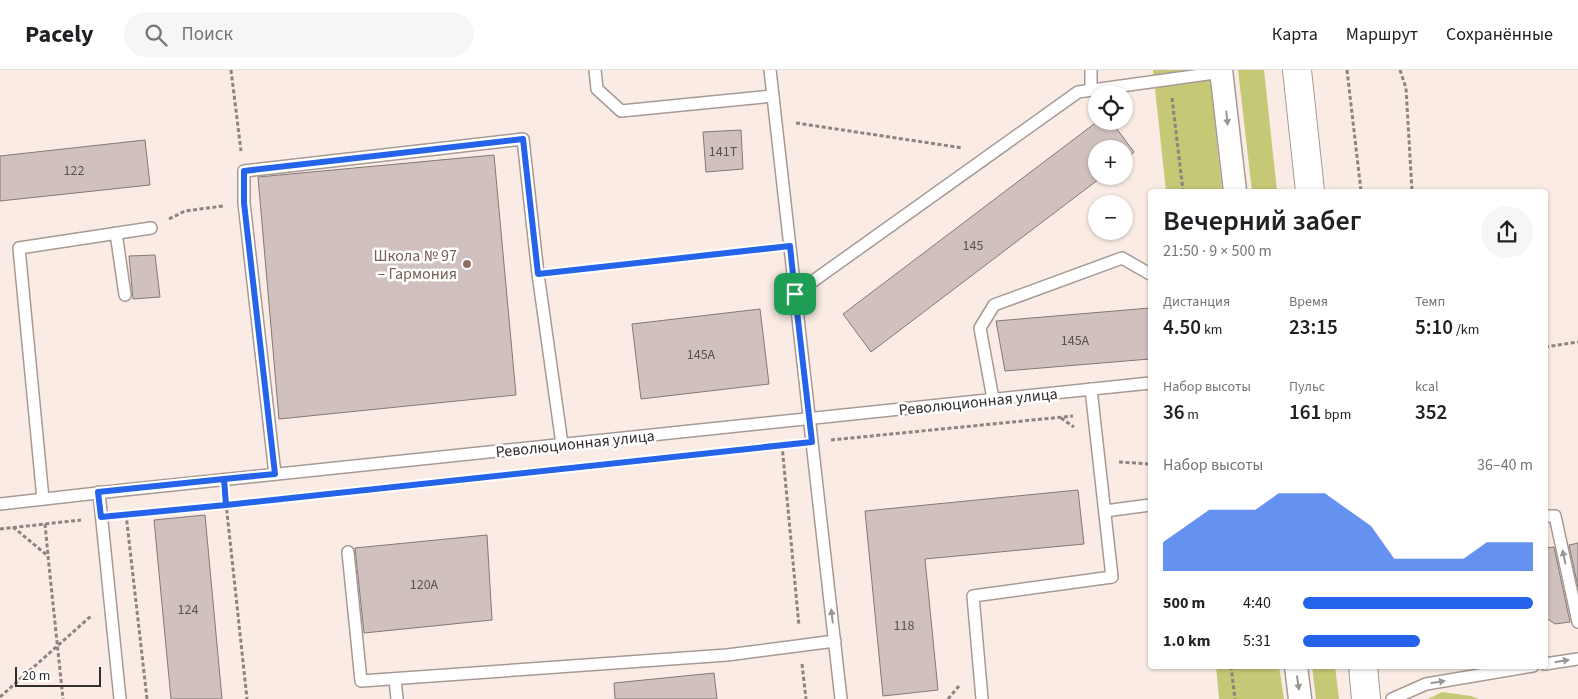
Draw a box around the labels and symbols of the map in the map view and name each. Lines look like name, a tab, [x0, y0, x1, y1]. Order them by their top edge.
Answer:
one-way arrow	[1223, 111, 1231, 127]
house number: 141Т	[709, 142, 738, 162]
house number: 122	[64, 161, 84, 181]
house number: 145	[963, 236, 983, 256]
place label: Школа № 97 – Гармония	[374, 245, 457, 285]
marker: Школа № 97 – Гармония	[461, 258, 473, 270]
pin	[774, 273, 816, 315]
house number: 145А	[1061, 331, 1090, 351]
house number: 145А	[687, 345, 716, 365]
street label: Революционная улица	[897, 383, 1059, 421]
street label: Революционная улица	[494, 425, 656, 463]
one-way arrow	[1560, 549, 1568, 564]
house number: 120А	[410, 575, 439, 595]
house number: 124	[178, 600, 198, 620]
one-way arrow	[828, 607, 836, 623]
house number: 118	[894, 616, 914, 636]
one-way arrow	[1554, 657, 1570, 665]
scale bar	[15, 664, 101, 687]
one-way arrow	[1294, 675, 1302, 691]
one-way arrow	[1430, 678, 1446, 686]

